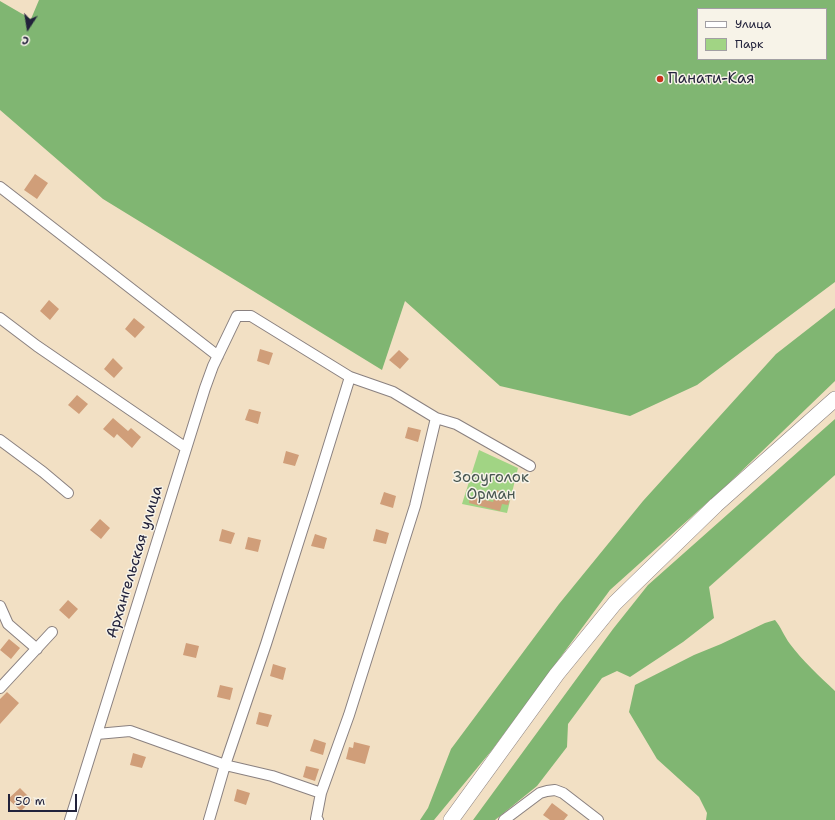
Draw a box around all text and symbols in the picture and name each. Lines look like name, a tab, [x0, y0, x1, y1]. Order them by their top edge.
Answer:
north arrow	[8, 8, 48, 48]
legend	[697, 8, 827, 60]
text: Улица	[735, 16, 771, 32]
text: С	[21, 32, 30, 48]
text: Парк	[735, 36, 763, 52]
place label: Панати-Кая	[668, 70, 754, 88]
marker: Панати-Кая	[655, 74, 665, 84]
park label: Зооуголок Орман	[453, 469, 529, 504]
street label: Архангельская улица	[103, 484, 167, 640]
scale bar	[10, 786, 79, 812]
text: 50 m	[15, 793, 45, 809]

